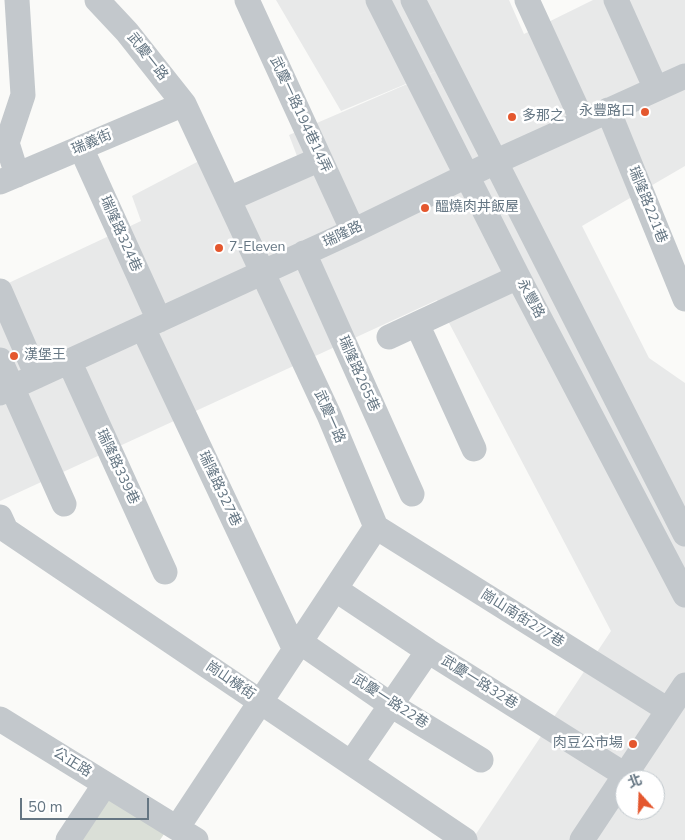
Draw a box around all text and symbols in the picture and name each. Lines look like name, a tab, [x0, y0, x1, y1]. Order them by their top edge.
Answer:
street label: 武慶一路	[123, 30, 171, 84]
street label: 武慶一路194巷14弄	[266, 54, 334, 176]
place label: 永豐路口	[579, 104, 635, 120]
marker: 永豐路口	[639, 106, 651, 118]
place label: 多那之	[522, 109, 564, 125]
marker: 多那之	[506, 111, 518, 123]
street label: 瑞義街	[69, 127, 115, 159]
street label: 瑞隆路221巷	[624, 164, 670, 246]
street label: 瑞隆路324巷	[96, 193, 144, 275]
place label: 醞燒肉丼飯屋	[435, 200, 519, 216]
marker: 醞燒肉丼飯屋	[419, 202, 431, 214]
street label: 瑞隆路	[320, 219, 366, 251]
place label: 7-Eleven	[229, 240, 285, 256]
marker: 7-Eleven	[213, 242, 225, 254]
street label: 永豐路	[513, 277, 547, 321]
street label: 瑞隆路265巷	[334, 333, 382, 415]
place label: 漢堡王	[24, 348, 66, 364]
marker: 漢堡王	[8, 350, 20, 362]
street label: 武慶一路	[310, 388, 348, 446]
street label: 瑞隆路339巷	[92, 427, 142, 507]
street label: 瑞隆路327巷	[194, 449, 244, 529]
street label: 崗山南街277巷	[477, 587, 567, 651]
street label: 武慶一路32巷	[438, 653, 520, 713]
street label: 崗山橫街	[202, 658, 258, 704]
street label: 武慶一路22巷	[349, 671, 431, 733]
place label: 肉豆公市場	[553, 736, 623, 752]
marker: 肉豆公市場	[627, 738, 639, 750]
street label: 公正路	[50, 745, 94, 781]
north arrow	[615, 770, 665, 820]
text: 北	[625, 770, 645, 793]
scale bar	[22, 788, 151, 820]
text: 50 m	[28, 797, 63, 817]

